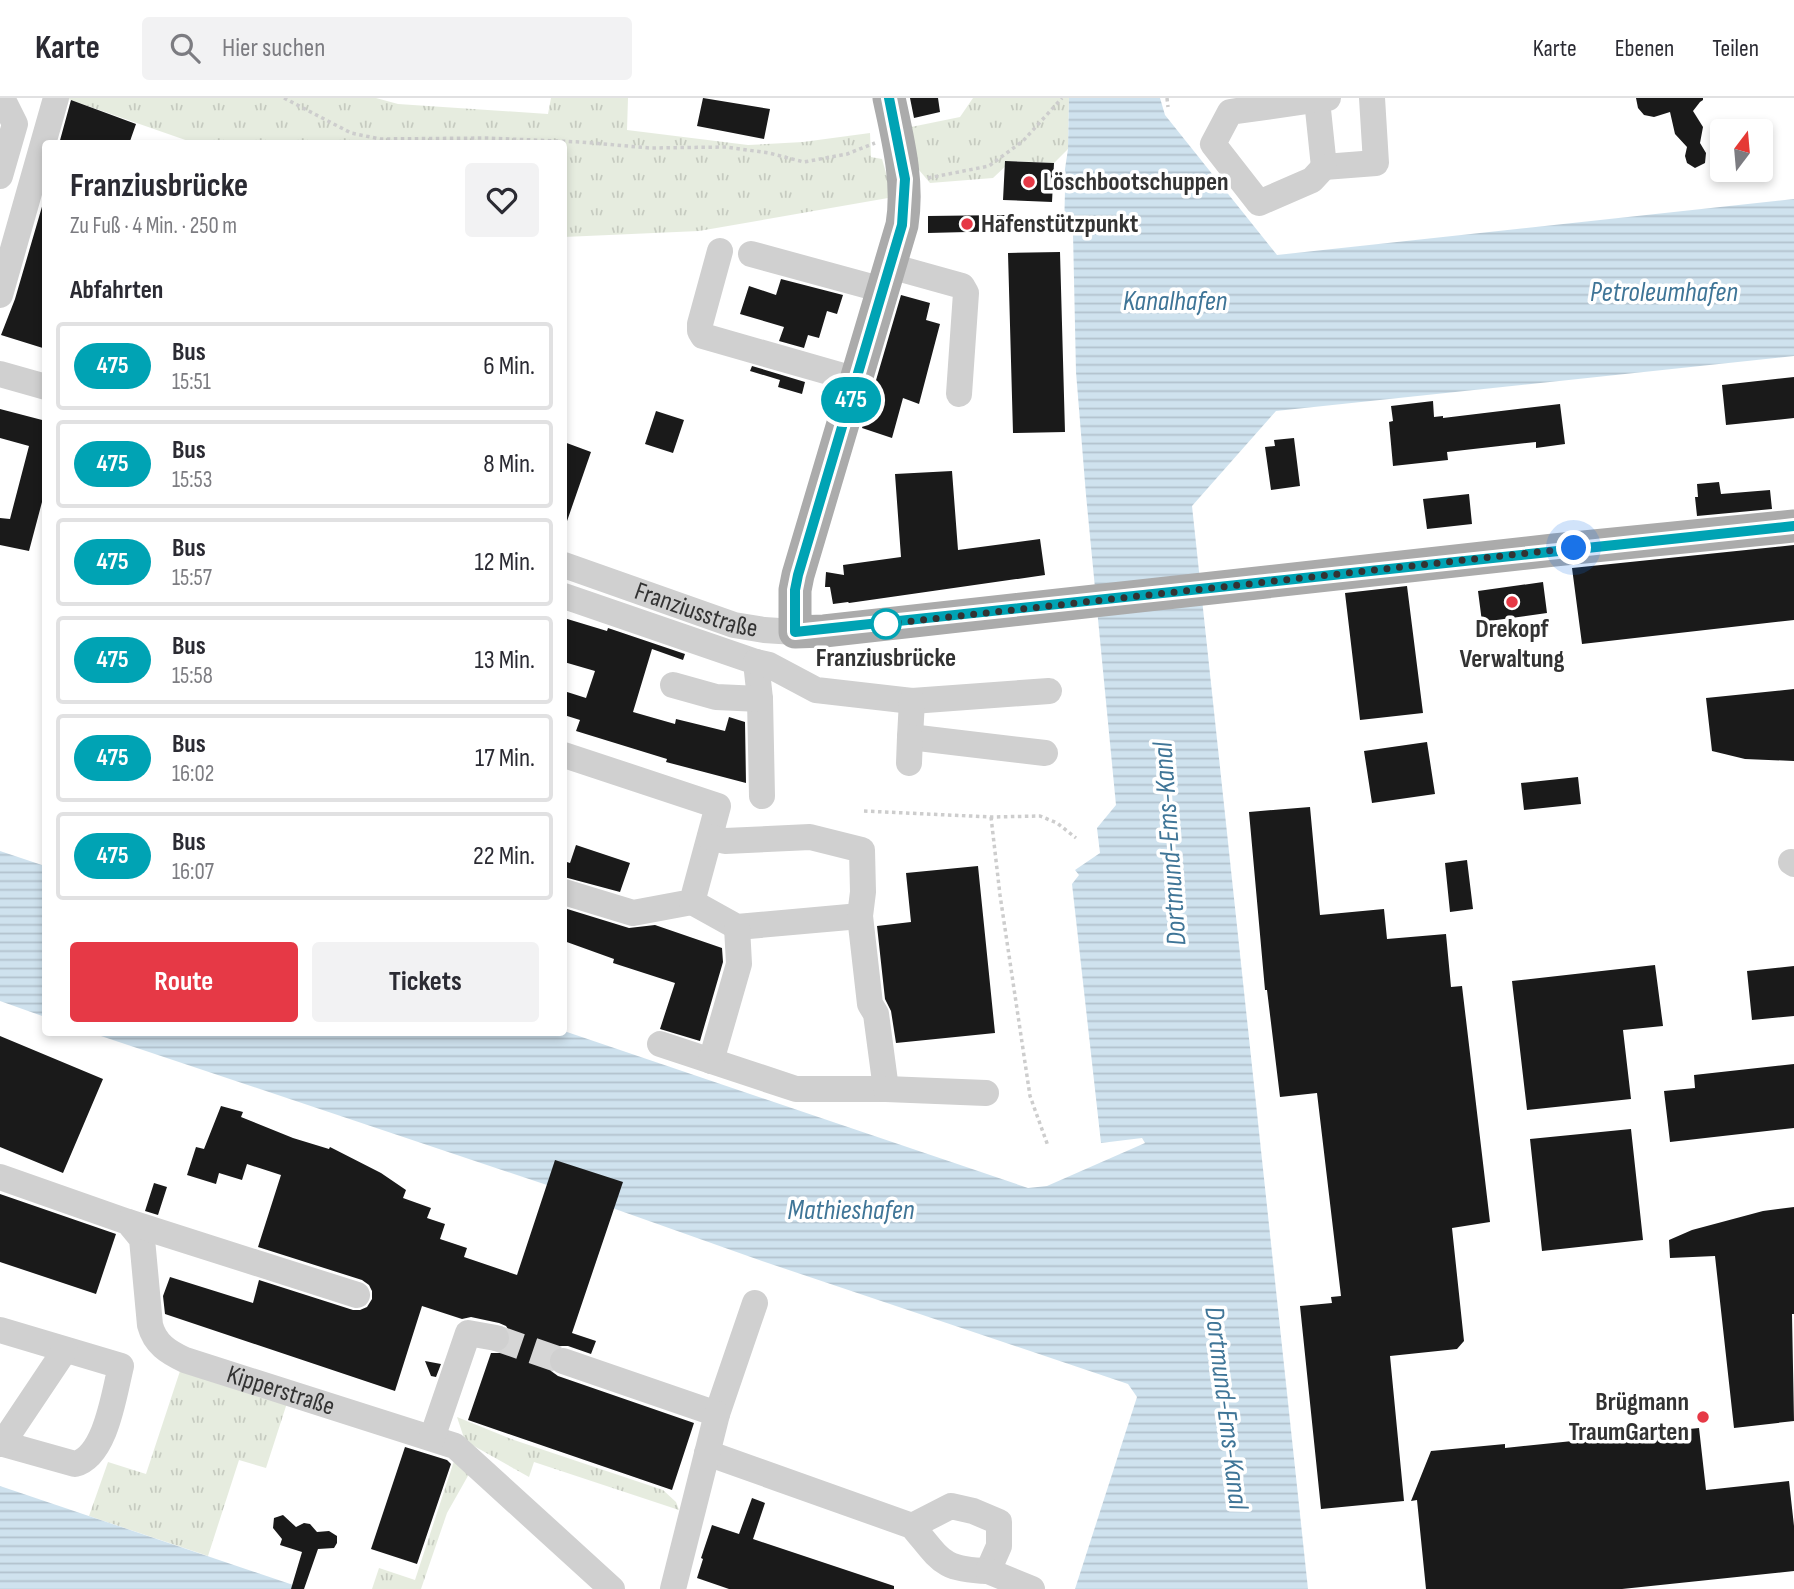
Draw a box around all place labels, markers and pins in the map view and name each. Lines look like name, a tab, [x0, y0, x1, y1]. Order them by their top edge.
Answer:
place label: Löschbootschuppen	[1043, 167, 1229, 198]
marker: Löschbootschuppen	[1021, 174, 1037, 190]
place label: Hafenstützpunkt	[981, 209, 1139, 240]
marker: Hafenstützpunkt	[959, 216, 975, 232]
marker: Drekopf Verwaltung	[1504, 594, 1520, 610]
marker: Franziusbrücke	[871, 609, 901, 639]
place label: Drekopf Verwaltung	[1459, 614, 1565, 675]
place label: Franziusbrücke	[816, 643, 956, 674]
place label: Brügmann TraumGarten	[1568, 1387, 1689, 1448]
marker: Brügmann TraumGarten	[1695, 1409, 1711, 1425]

